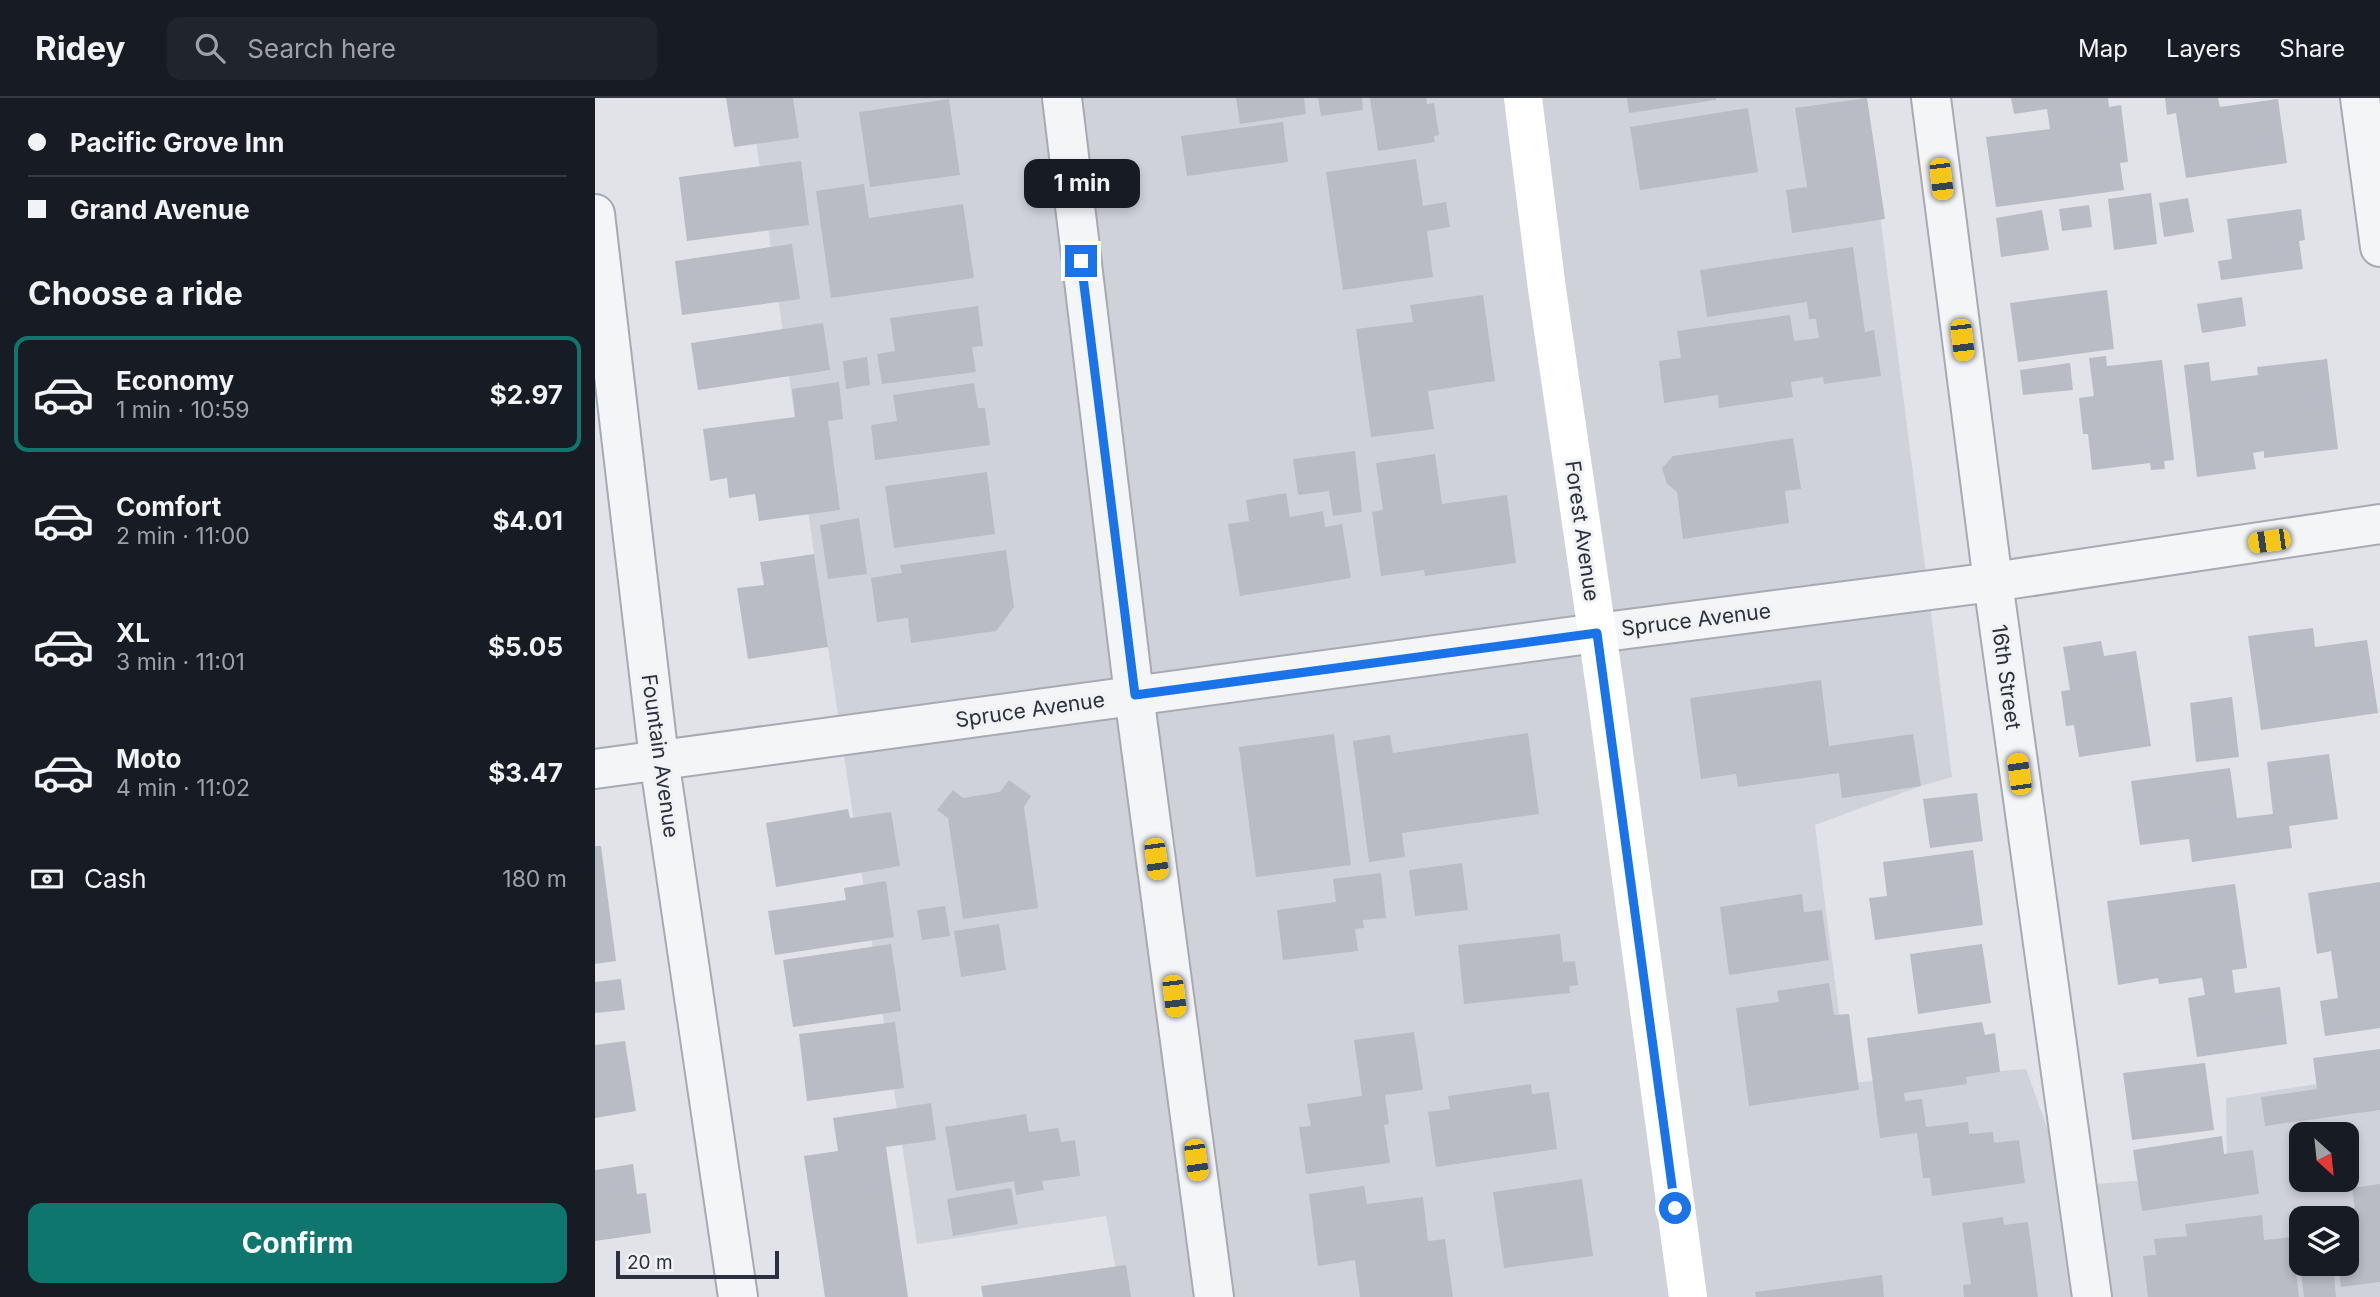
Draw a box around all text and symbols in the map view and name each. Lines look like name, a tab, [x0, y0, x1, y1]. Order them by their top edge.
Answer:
search box	[167, 17, 657, 80]
text: Ridey	[35, 28, 125, 68]
icon: search	[191, 29, 229, 67]
text: Search here	[247, 33, 396, 64]
text: Map	[2078, 34, 2128, 63]
text: Layers	[2166, 34, 2241, 63]
text: Share	[2279, 34, 2345, 63]
text: Pacific Grove Inn	[70, 127, 284, 158]
car	[1929, 157, 1954, 201]
callout: 1 min	[1023, 159, 1139, 208]
text: 1 min	[1054, 169, 1110, 197]
text: Grand Avenue	[70, 194, 250, 225]
route end	[1065, 245, 1097, 277]
text: Choose a ride	[28, 274, 243, 313]
car	[1950, 318, 1975, 362]
icon: car	[32, 363, 95, 426]
text: Economy	[116, 365, 234, 396]
text: $2.97	[490, 379, 563, 410]
text: 1 min · 10:59	[116, 396, 249, 424]
street label: Forest Avenue	[1560, 459, 1605, 603]
icon: car	[32, 489, 95, 552]
text: Comfort	[116, 491, 221, 522]
text: $4.01	[493, 505, 563, 536]
text: 2 min · 11:00	[116, 522, 250, 550]
car	[2247, 528, 2292, 554]
street label: Spruce Avenue	[1620, 598, 1772, 641]
icon: car	[32, 615, 95, 678]
text: XL	[116, 617, 150, 648]
street label: 16th Street	[1987, 623, 2026, 731]
text: $5.05	[488, 631, 563, 662]
text: 3 min · 11:01	[116, 648, 245, 676]
street label: Fountain Avenue	[637, 673, 684, 839]
street label: Spruce Avenue	[954, 687, 1106, 732]
icon: car	[32, 741, 95, 804]
text: Moto	[116, 743, 181, 774]
car	[2006, 752, 2033, 796]
text: $3.47	[488, 757, 563, 788]
text: 4 min · 11:02	[116, 774, 250, 802]
car	[1143, 837, 1170, 881]
icon: cash	[28, 860, 66, 898]
text: Cash	[84, 863, 147, 894]
text: 180 m	[502, 865, 567, 893]
car	[1162, 974, 1187, 1018]
north arrow	[2289, 1122, 2359, 1192]
map controls	[2289, 1122, 2359, 1276]
car	[1183, 1138, 1210, 1182]
route start	[1659, 1192, 1691, 1224]
button: Confirm	[28, 1203, 567, 1283]
button: layers	[2289, 1206, 2359, 1276]
scale bar	[616, 1248, 779, 1280]
text: 20 m	[627, 1251, 673, 1274]

